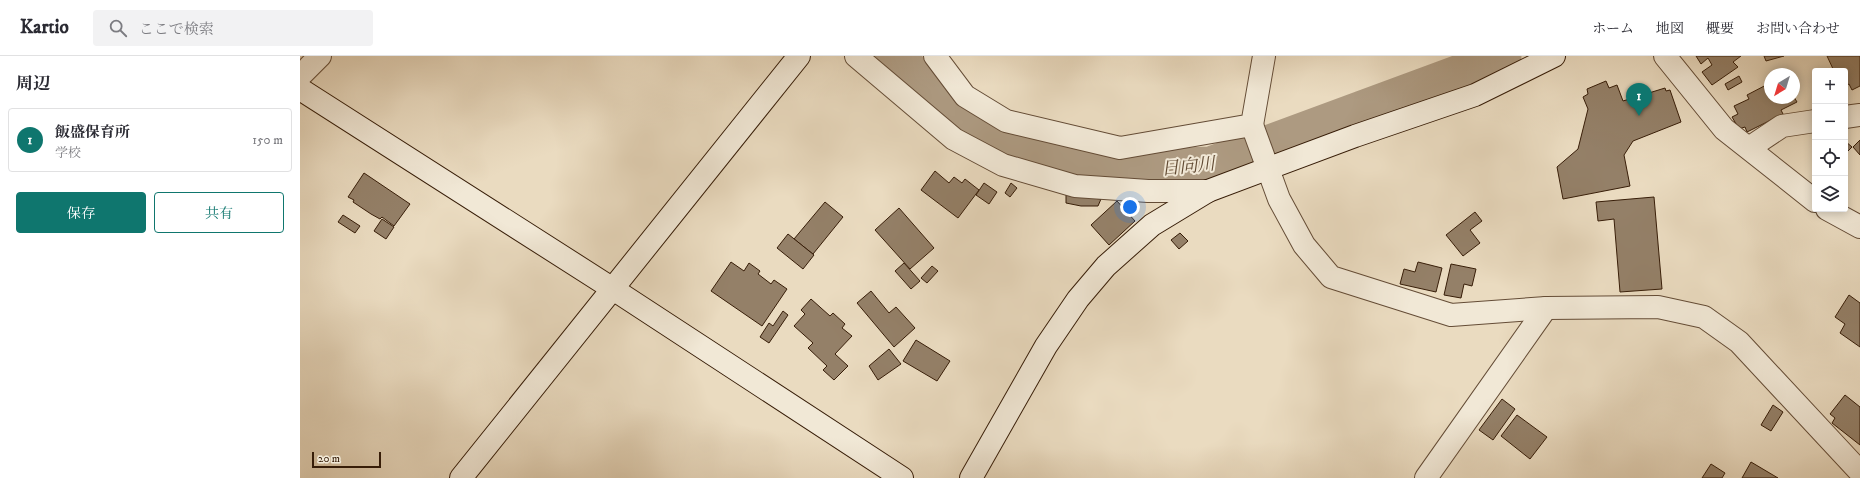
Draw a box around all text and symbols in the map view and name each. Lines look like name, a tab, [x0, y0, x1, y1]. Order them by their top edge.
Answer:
search box	[93, 10, 373, 46]
text: Kartio	[20, 16, 69, 39]
icon: search	[107, 17, 129, 39]
text: ここで検索	[139, 20, 214, 39]
text: ホーム	[1592, 20, 1634, 38]
text: 地図	[1656, 20, 1684, 38]
text: 概要	[1706, 20, 1734, 38]
text: お問い合わせ	[1756, 20, 1840, 38]
north arrow	[1764, 68, 1800, 104]
map controls	[1812, 68, 1848, 212]
button: +	[1812, 68, 1848, 104]
text: 周辺	[16, 73, 50, 95]
pin: 1	[1626, 83, 1652, 116]
button: −	[1812, 104, 1848, 140]
text: 飯盛保育所	[55, 123, 130, 142]
text: 1	[28, 132, 32, 148]
text: 150 m	[252, 132, 283, 148]
button: locate	[1812, 140, 1848, 176]
text: 学校	[55, 145, 81, 161]
water label: 日向川	[1160, 153, 1218, 181]
button: layers	[1812, 176, 1848, 212]
button: 保存	[16, 192, 146, 233]
button: 共有	[154, 192, 284, 233]
your location	[1120, 197, 1140, 217]
scale bar	[312, 450, 381, 469]
text: 20 m	[318, 452, 340, 466]

